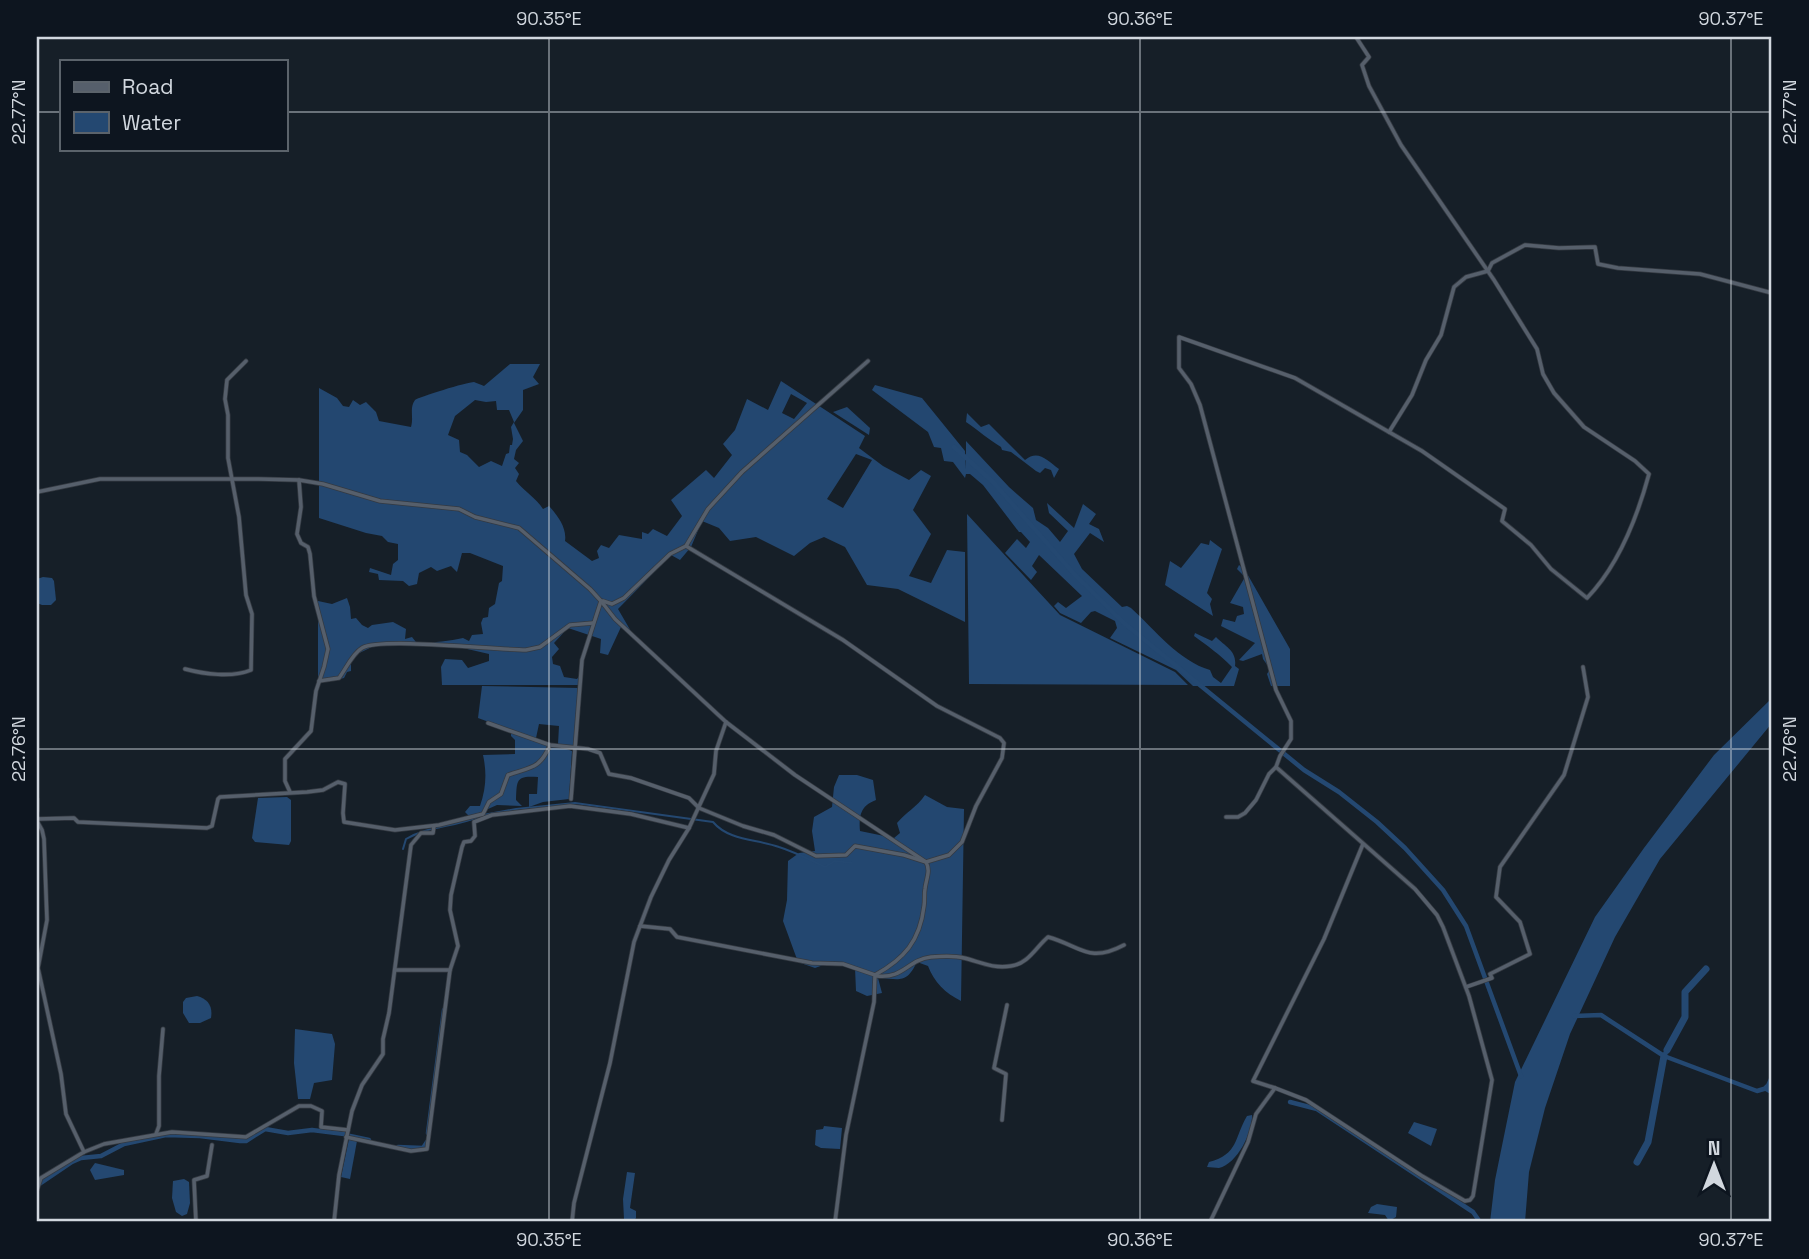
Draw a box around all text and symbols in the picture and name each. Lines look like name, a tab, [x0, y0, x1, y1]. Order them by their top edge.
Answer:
text: 90.35°E	[516, 7, 582, 30]
text: 90.36°E	[1107, 7, 1173, 30]
text: 90.37°E	[1699, 7, 1763, 30]
legend	[60, 60, 287, 150]
text: Road	[122, 73, 174, 100]
text: 22.77°N	[7, 80, 30, 144]
text: 22.77°N	[1778, 80, 1801, 144]
text: Water	[122, 109, 181, 136]
text: 22.76°N	[7, 716, 30, 782]
text: 22.76°N	[1778, 716, 1801, 782]
north arrow	[1680, 1130, 1750, 1200]
text: N	[1708, 1136, 1720, 1161]
text: 90.35°E	[516, 1228, 582, 1251]
text: 90.36°E	[1107, 1228, 1173, 1251]
text: 90.37°E	[1699, 1228, 1763, 1251]

